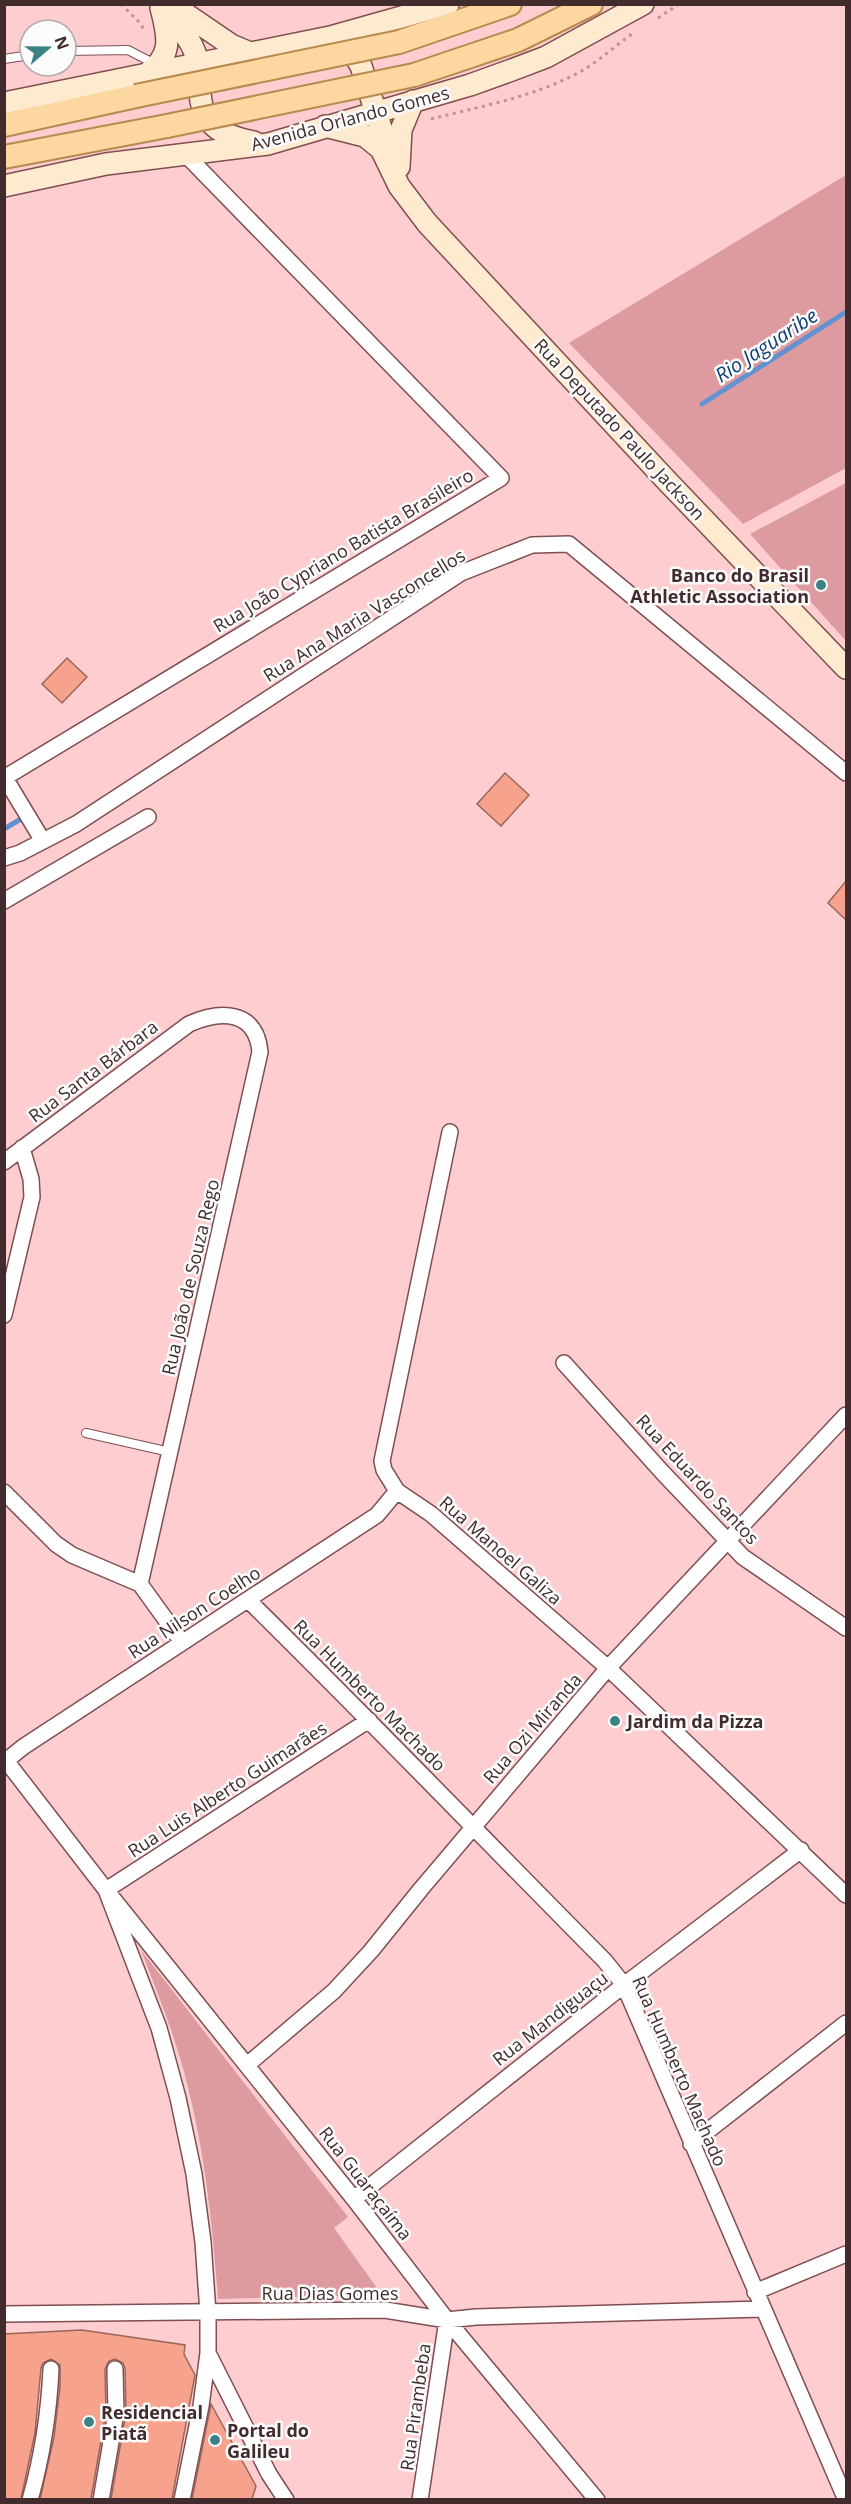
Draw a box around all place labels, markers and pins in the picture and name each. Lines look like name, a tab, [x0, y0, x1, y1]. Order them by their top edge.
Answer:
place label: Banco do Brasil Athletic Association	[630, 563, 809, 608]
marker: Banco do Brasil Athletic Association	[814, 578, 828, 592]
place label: Jardim da Pizza	[625, 1709, 763, 1733]
marker: Jardim da Pizza	[608, 1714, 622, 1728]
place label: Residencial Piatã	[101, 2400, 203, 2445]
marker: Residencial Piatã	[82, 2415, 96, 2429]
place label: Portal do Galileu	[227, 2418, 309, 2463]
marker: Portal do Galileu	[208, 2433, 222, 2447]

